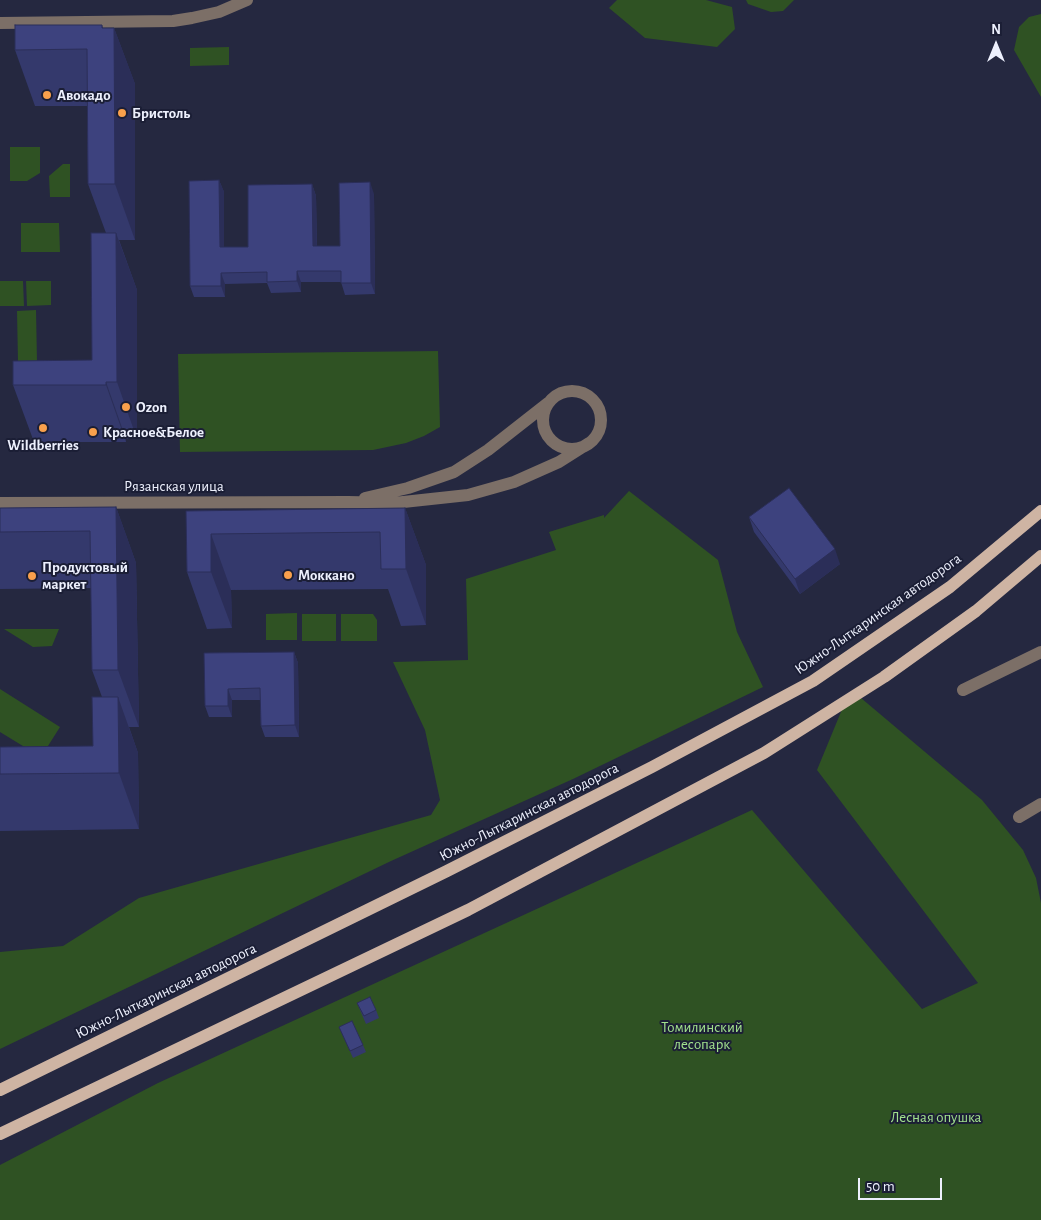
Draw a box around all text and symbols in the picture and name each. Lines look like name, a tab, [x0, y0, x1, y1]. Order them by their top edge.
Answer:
north arrow	[971, 20, 1021, 70]
text: N	[991, 23, 1001, 37]
place label: Авокадо	[57, 86, 110, 104]
marker: Авокадо	[41, 89, 53, 101]
place label: Бристоль	[132, 104, 190, 122]
marker: Бристоль	[116, 107, 128, 119]
place label: Ozon	[136, 398, 167, 416]
marker: Ozon	[120, 401, 132, 413]
marker: Wildberries	[37, 422, 49, 434]
place label: Красное&Белое	[103, 423, 204, 441]
marker: Красное&Белое	[87, 426, 99, 438]
place label: Wildberries	[7, 436, 79, 454]
street label: Рязанская улица	[124, 477, 224, 495]
street label: Южно-Лыткаринская автодорога	[791, 550, 965, 678]
place label: Продуктовый маркет	[42, 558, 128, 593]
place label: Моккано	[298, 566, 355, 584]
marker: Моккано	[282, 569, 294, 581]
marker: Продуктовый маркет	[26, 570, 38, 582]
street label: Южно-Лыткаринская автодорога	[436, 759, 622, 865]
street label: Южно-Лыткаринская автодорога	[73, 939, 259, 1043]
park label: Томилинский лесопарк	[661, 1018, 743, 1053]
park label: Лесная опушка	[891, 1108, 981, 1126]
scale bar	[861, 1168, 945, 1200]
text: 50 m	[866, 1179, 895, 1194]

